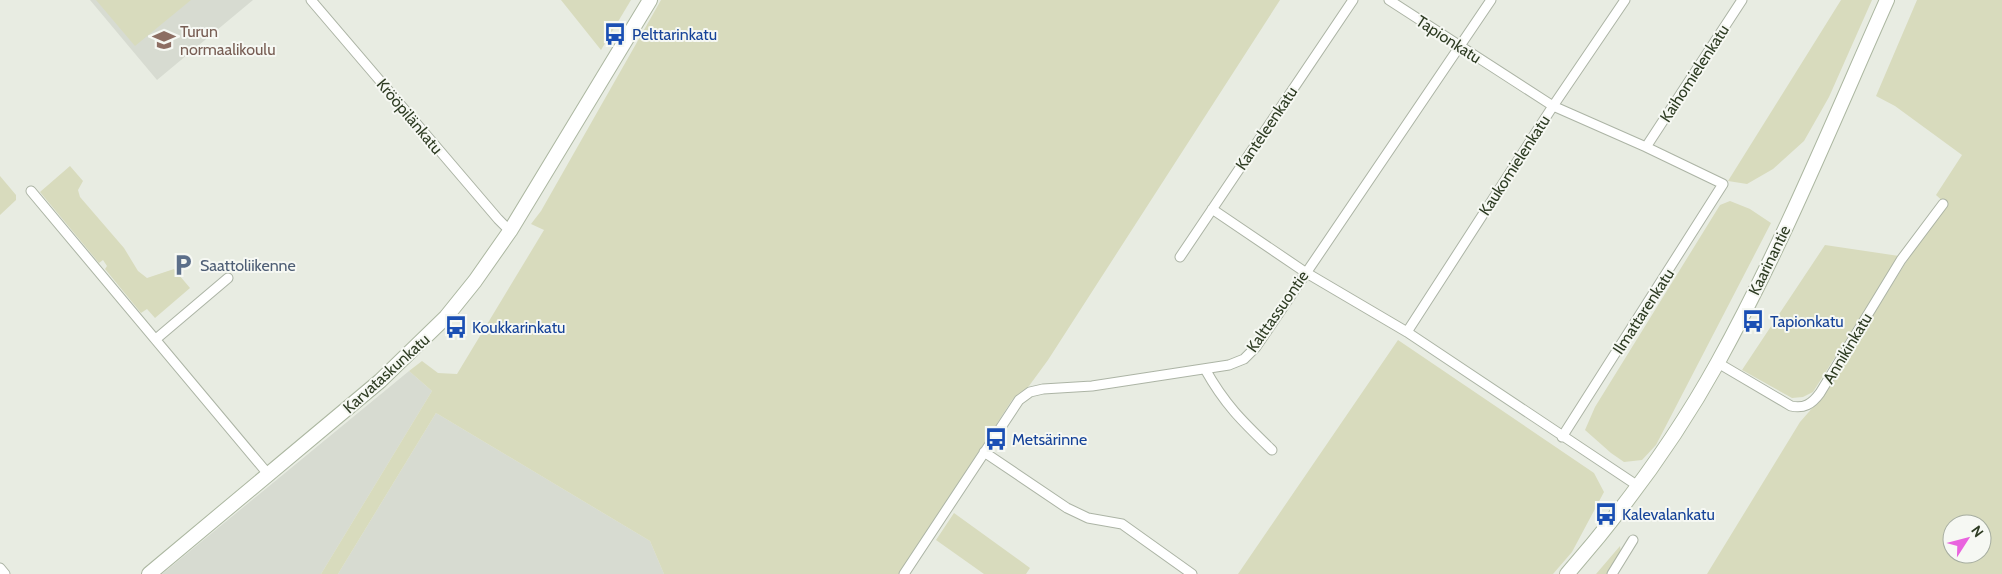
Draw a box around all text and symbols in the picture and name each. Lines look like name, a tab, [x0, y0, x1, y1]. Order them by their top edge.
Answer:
street label: Tapionkatu	[1413, 11, 1485, 67]
bus stop icon: Pelttarinkatu	[602, 21, 628, 47]
street label: Kaihomielenkatu	[1656, 21, 1733, 126]
place label: Turun normaalikoulu	[180, 22, 276, 59]
place label: Pelttarinkatu	[632, 25, 717, 44]
school or university icon: Turun normaalikoulu	[151, 27, 177, 53]
street label: Krööpilänkatu	[373, 75, 447, 158]
street label: Kanteleenkatu	[1232, 83, 1301, 174]
street label: Kaukomielenkatu	[1475, 112, 1554, 219]
street label: Kaarinantie	[1744, 222, 1794, 298]
parking icon: Saattoliikenne	[170, 252, 196, 278]
place label: Saattoliikenne	[200, 256, 296, 275]
street label: Ilmattarenkatu	[1609, 265, 1678, 358]
street label: Kalttassuontie	[1242, 267, 1312, 356]
bus stop icon: Tapionkatu	[1740, 308, 1766, 334]
street label: Annikinkatu	[1819, 309, 1876, 387]
place label: Tapionkatu	[1770, 312, 1844, 331]
bus stop icon: Koukkarinkatu	[443, 314, 469, 340]
place label: Koukkarinkatu	[472, 318, 565, 337]
street label: Karvataskunkatu	[339, 330, 433, 417]
bus stop icon: Metsärinne	[983, 426, 1009, 452]
place label: Metsärinne	[1012, 430, 1087, 449]
bus stop icon: Kalevalankatu	[1593, 501, 1619, 527]
place label: Kalevalankatu	[1622, 505, 1715, 524]
north arrow	[1942, 514, 1992, 564]
text: N	[1967, 522, 1988, 541]

